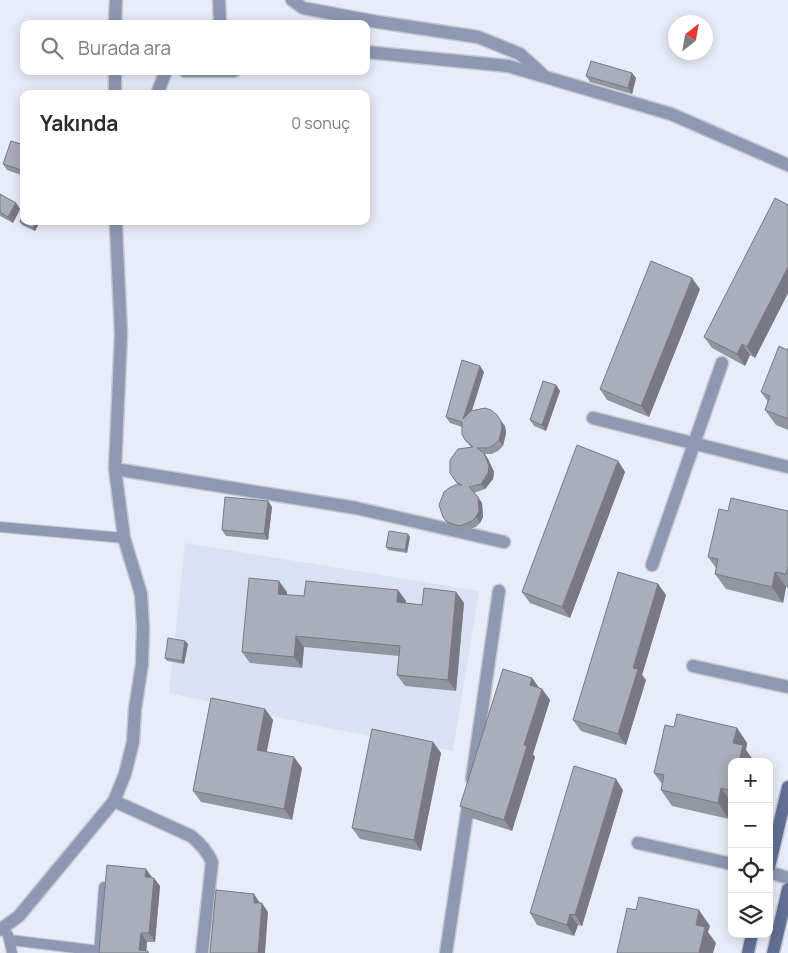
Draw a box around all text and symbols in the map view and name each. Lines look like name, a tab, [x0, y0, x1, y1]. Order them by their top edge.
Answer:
north arrow	[668, 15, 713, 60]
search box	[20, 20, 370, 75]
icon: search	[38, 34, 66, 62]
text: Burada ara	[78, 35, 171, 61]
text: Yakında	[40, 109, 118, 137]
text: 0 sonuç	[291, 112, 350, 134]
map controls	[728, 758, 773, 938]
button: +	[728, 758, 773, 803]
button: −	[728, 803, 773, 848]
button: locate	[728, 848, 773, 893]
button: layers	[728, 893, 773, 938]

